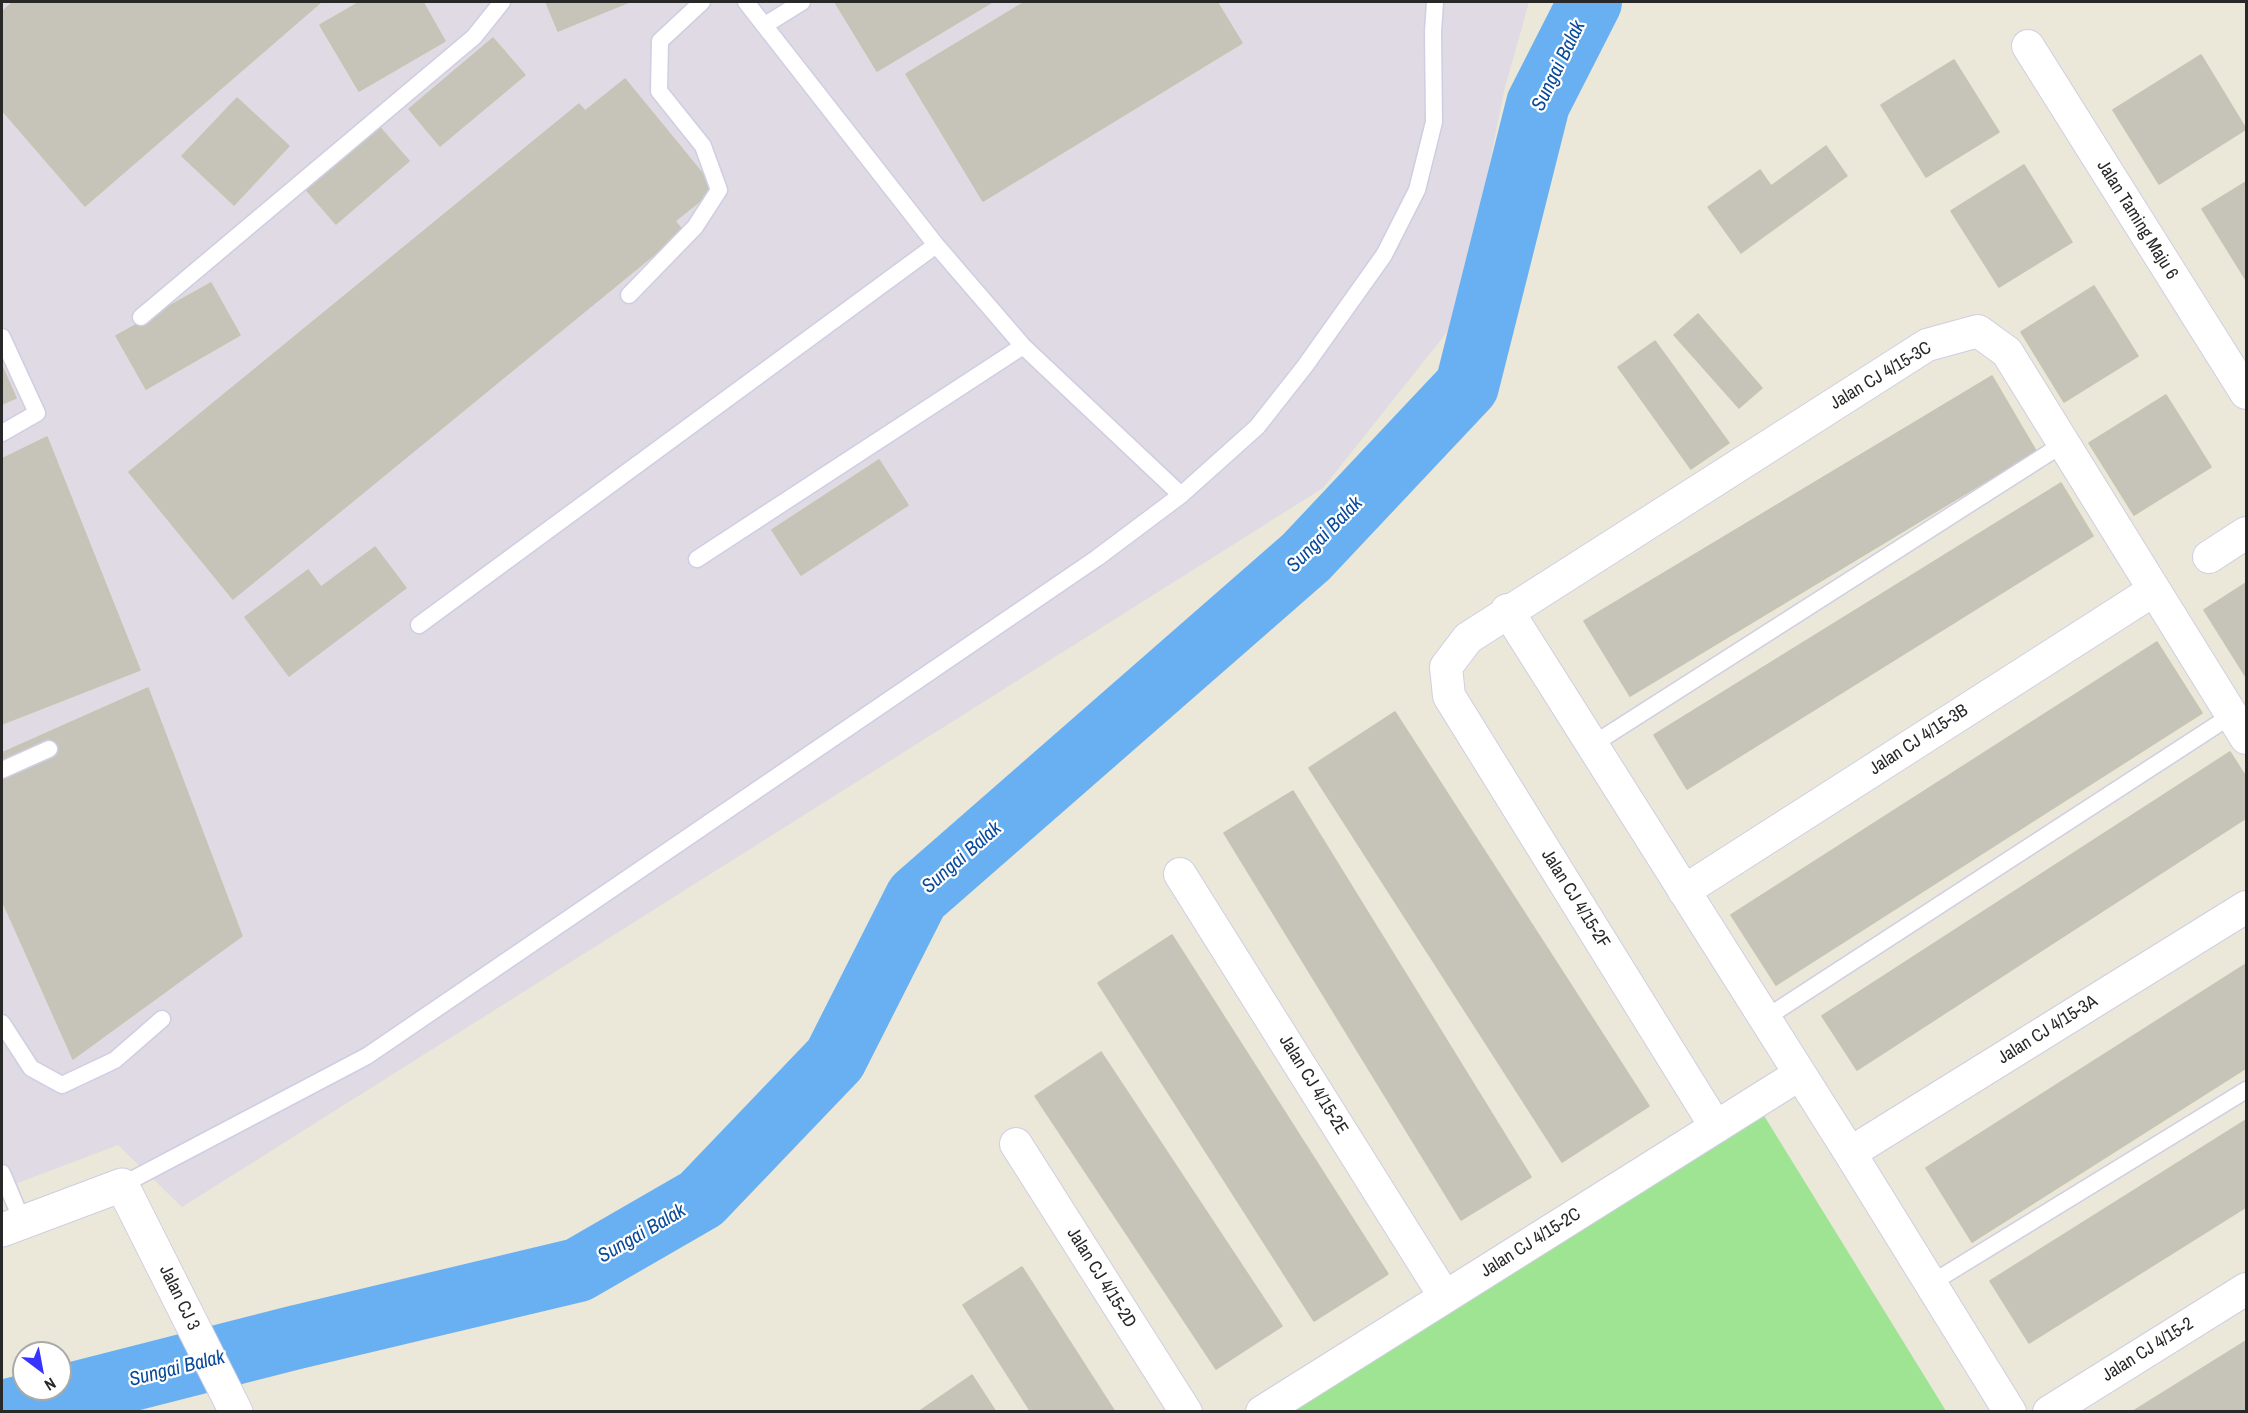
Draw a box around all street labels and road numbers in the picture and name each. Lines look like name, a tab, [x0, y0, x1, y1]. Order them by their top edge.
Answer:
street label: Jalan Taming Maju 6	[2092, 156, 2182, 284]
street label: Jalan CJ 4/15-3C	[1827, 337, 1935, 415]
street label: Jalan CJ 4/15-3B	[1866, 700, 1972, 780]
street label: Jalan CJ 4/15-2F	[1536, 846, 1614, 952]
street label: Jalan CJ 4/15-3A	[1994, 991, 2102, 1069]
street label: Jalan CJ 4/15-2E	[1274, 1031, 1352, 1139]
street label: Jalan CJ 4/15-2C	[1477, 1204, 1585, 1282]
street label: Jalan CJ 4/15-2D	[1062, 1224, 1140, 1332]
street label: Jalan CJ 3	[154, 1262, 204, 1334]
street label: Jalan CJ 4/15-2	[2098, 1313, 2198, 1387]

